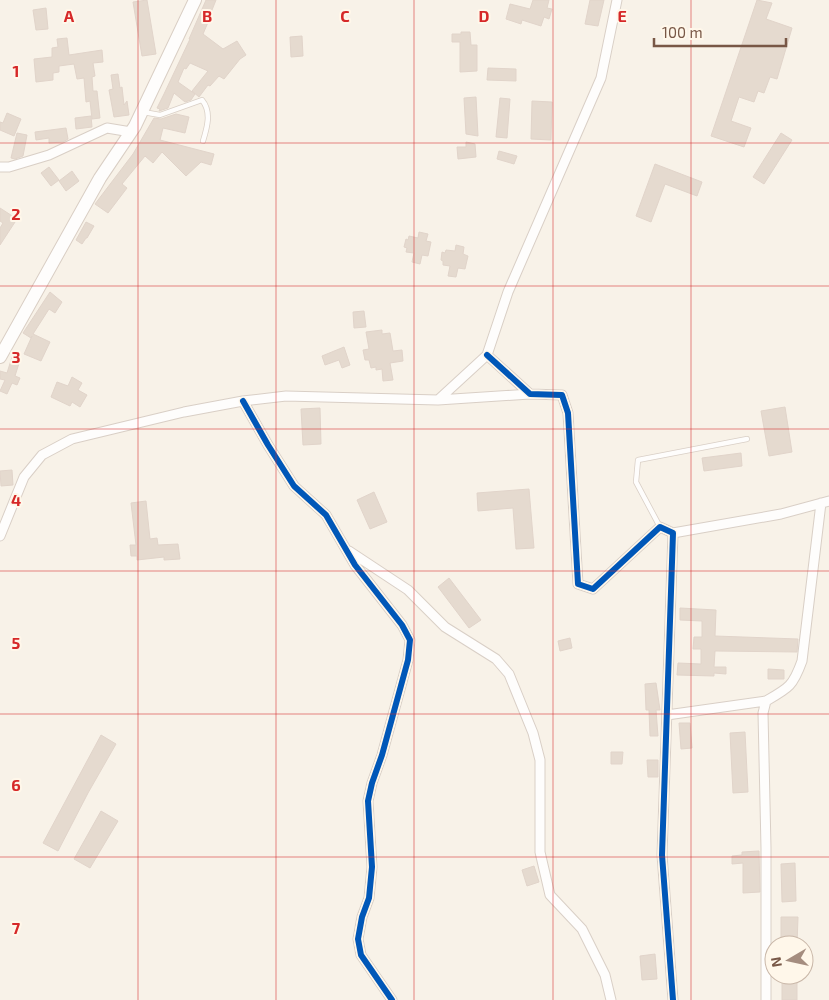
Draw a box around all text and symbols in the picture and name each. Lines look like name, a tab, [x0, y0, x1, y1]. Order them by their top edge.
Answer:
text: A	[64, 6, 75, 25]
text: B	[202, 6, 212, 25]
text: C	[340, 6, 350, 25]
text: D	[479, 6, 490, 25]
text: E	[617, 6, 627, 25]
scale bar	[654, 15, 786, 47]
text: 100 m	[662, 23, 703, 41]
text: 1	[13, 61, 19, 80]
text: 2	[11, 204, 21, 223]
text: 3	[11, 347, 21, 366]
text: 4	[11, 490, 21, 509]
text: 5	[12, 633, 21, 652]
text: 6	[11, 775, 21, 794]
text: 7	[12, 918, 21, 937]
north arrow	[764, 935, 814, 985]
text: N	[766, 956, 785, 968]

